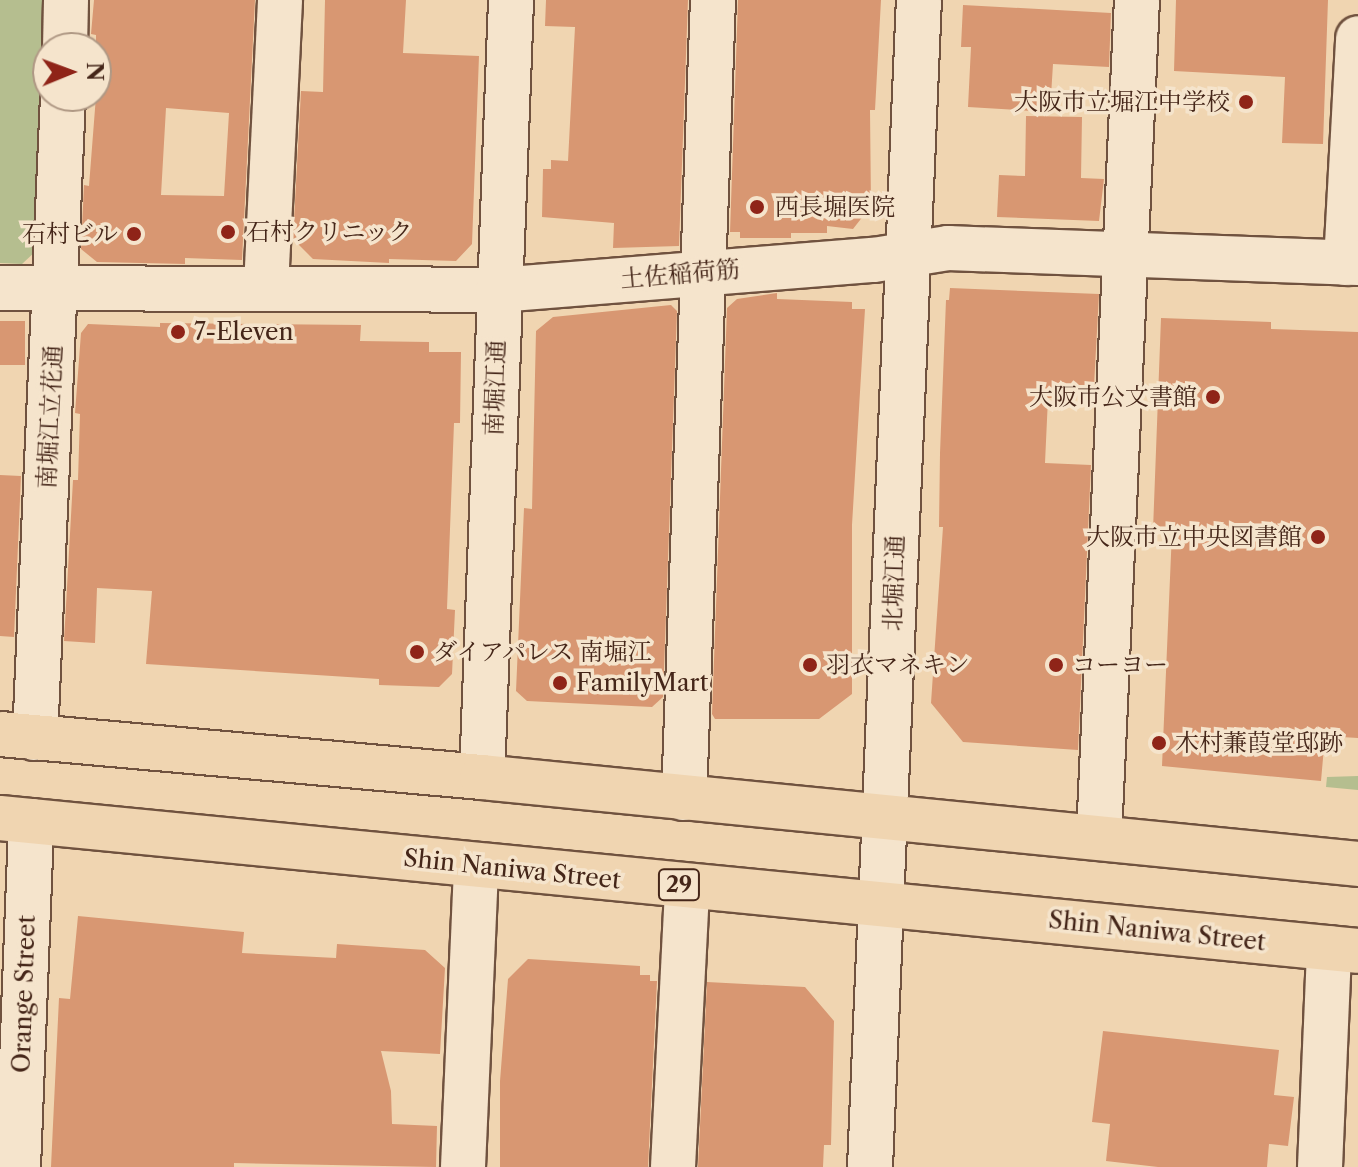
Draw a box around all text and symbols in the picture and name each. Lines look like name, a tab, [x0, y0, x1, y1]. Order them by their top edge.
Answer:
north arrow	[32, 32, 112, 112]
text: N	[81, 62, 108, 81]
place label: 大阪市立堀江中学校	[1014, 88, 1230, 116]
marker: 大阪市立堀江中学校	[1237, 93, 1255, 111]
place label: 西長堀医院	[775, 193, 895, 221]
marker: 西長堀医院	[746, 196, 768, 218]
place label: 石村クリニック	[246, 218, 414, 246]
place label: 石村ビル	[22, 220, 118, 248]
marker: 石村クリニック	[217, 221, 239, 243]
marker: 石村ビル	[125, 225, 143, 243]
street label: 土佐稲荷筋	[619, 254, 741, 294]
place label: 7-Eleven	[194, 318, 293, 346]
marker: 7-Eleven	[169, 323, 187, 341]
street label: 南堀江通	[479, 340, 511, 436]
street label: 南堀江立花通	[32, 344, 68, 490]
place label: 大阪市公文書館	[1029, 383, 1197, 411]
marker: 大阪市公文書館	[1204, 388, 1222, 406]
place label: 大阪市立中央図書館	[1086, 523, 1302, 551]
marker: 大阪市立中央図書館	[1309, 528, 1327, 546]
street label: 北堀江通	[878, 535, 910, 631]
place label: ダイアパレス 南堀江	[433, 638, 655, 666]
marker: ダイアパレス 南堀江	[408, 643, 426, 661]
place label: 羽衣マネキン	[826, 651, 970, 679]
place label: コーヨー	[1072, 651, 1168, 679]
marker: 羽衣マネキン	[801, 656, 819, 674]
marker: コーヨー	[1047, 656, 1065, 674]
place label: FamilyMart	[576, 669, 708, 697]
marker: FamilyMart	[551, 674, 569, 692]
place label: 木村蒹葭堂邸跡	[1175, 729, 1343, 757]
marker: 木村蒹葭堂邸跡	[1150, 734, 1168, 752]
street label: Shin Naniwa Street	[402, 843, 622, 895]
road number: 29	[657, 867, 701, 903]
street label: Shin Naniwa Street	[1047, 905, 1267, 957]
street label: Orange Street	[7, 915, 41, 1073]

